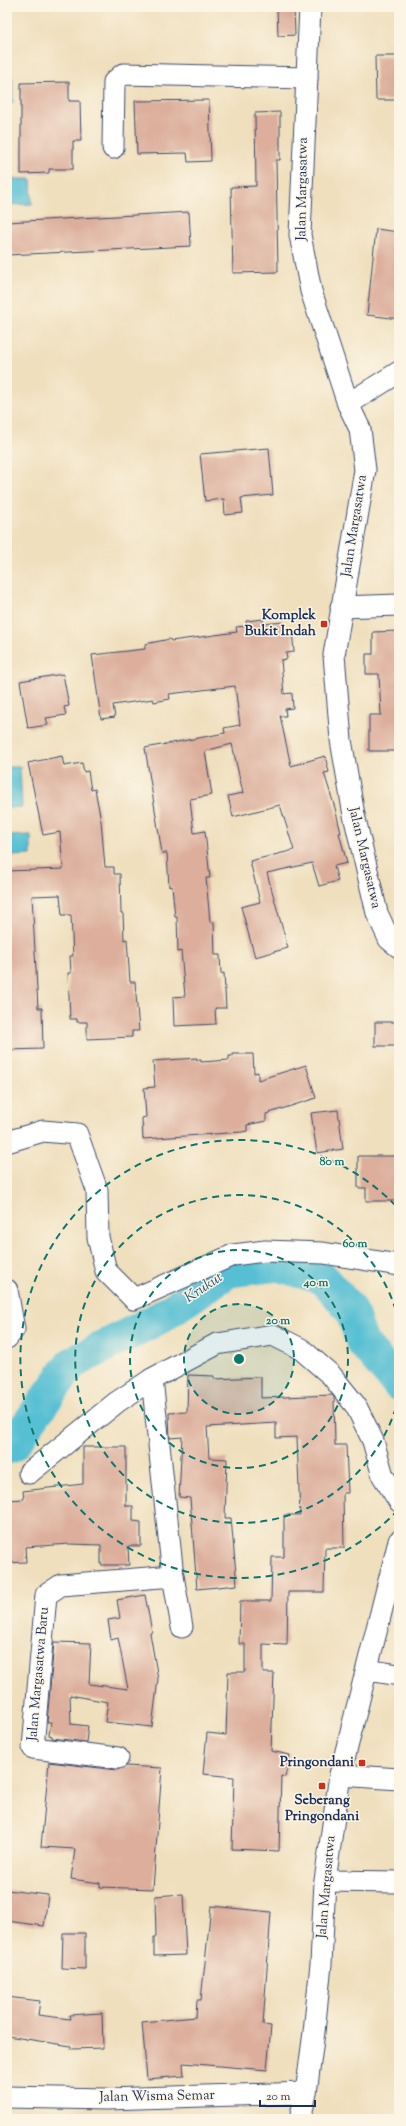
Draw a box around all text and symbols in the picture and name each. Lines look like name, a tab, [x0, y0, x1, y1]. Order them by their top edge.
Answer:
street label: Jalan Margasatwa	[292, 137, 314, 242]
street label: Jalan Margasatwa	[337, 473, 373, 580]
place label: Komplek Bukit Indah	[245, 606, 317, 642]
marker: Komplek Bukit Indah	[319, 619, 329, 629]
street label: Jalan Margasatwa	[342, 804, 385, 911]
text: 80 m	[320, 1153, 344, 1171]
text: 60 m	[343, 1235, 367, 1253]
water label: Krukut	[181, 1267, 228, 1309]
text: 40 m	[303, 1274, 328, 1292]
text: 20 m	[266, 1312, 290, 1330]
centre of rings	[232, 1352, 246, 1366]
street label: Jalan Margasatwa Baru	[23, 1606, 55, 1743]
place label: Pringondani	[280, 1753, 354, 1773]
marker: Pringondani	[357, 1758, 367, 1768]
marker: Seberang Pringondani	[317, 1781, 327, 1791]
place label: Seberang Pringondani	[285, 1791, 359, 1827]
street label: Jalan Margasatwa	[312, 1834, 342, 1940]
scale bar	[260, 2082, 315, 2108]
street label: Jalan Wisma Semar	[98, 2086, 216, 2108]
text: 20 m	[266, 2088, 291, 2106]

